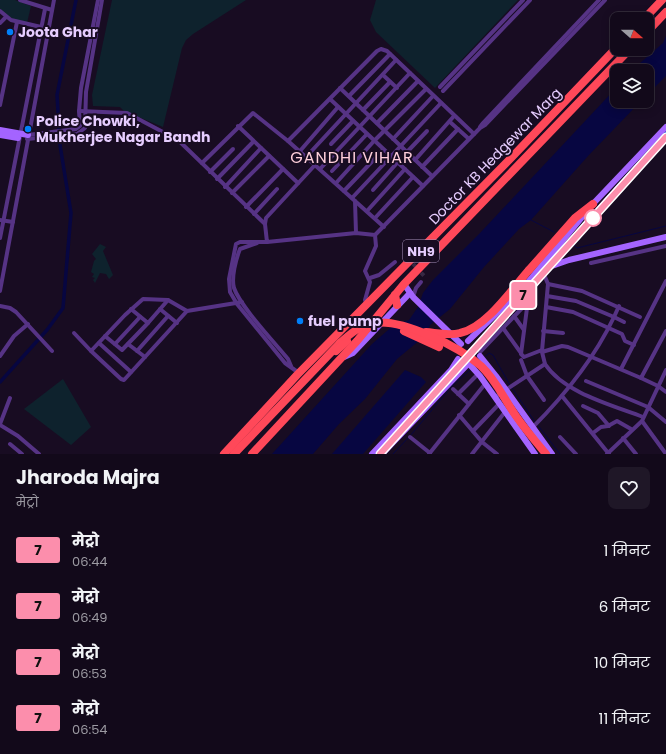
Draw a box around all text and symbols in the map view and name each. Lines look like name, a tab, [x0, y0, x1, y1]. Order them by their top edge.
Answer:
north arrow	[610, 12, 654, 56]
map controls	[610, 12, 654, 108]
place label: Joota Ghar	[18, 22, 98, 42]
marker: Joota Ghar	[5, 27, 15, 37]
button: layers	[610, 64, 654, 108]
street label: Doctor KB Hedgewar Marg	[424, 83, 566, 229]
place label: Police Chowki, Mukherjee Nagar Bandh	[36, 111, 210, 147]
marker: Police Chowki, Mukherjee Nagar Bandh	[23, 124, 33, 134]
district label: GANDHI VIHAR	[290, 146, 414, 169]
unlabelled marker	[584, 209, 602, 227]
road number: NH9	[403, 240, 439, 262]
line badge: 7	[510, 282, 536, 308]
text: 7	[519, 285, 527, 305]
place label: fuel pump	[308, 311, 382, 331]
marker: fuel pump	[295, 316, 305, 326]
text: Jharoda Majra	[16, 464, 160, 491]
button: heart	[608, 467, 650, 509]
text: मेट्रो	[16, 493, 39, 512]
text: मेट्रो	[72, 530, 99, 551]
text: 7	[34, 540, 42, 560]
text: 1 मिनट	[603, 540, 650, 561]
text: 06:44	[72, 552, 108, 571]
text: मेट्रो	[72, 586, 99, 607]
text: 7	[34, 596, 42, 616]
text: 6 मिनट	[599, 596, 650, 617]
text: 06:49	[72, 608, 108, 627]
text: मेट्रो	[72, 642, 99, 663]
text: 7	[34, 652, 42, 672]
text: 10 मिनट	[594, 652, 650, 673]
text: 06:53	[72, 664, 107, 683]
text: मेट्रो	[72, 698, 99, 719]
text: 7	[34, 708, 42, 728]
text: 11 मिनट	[599, 708, 650, 729]
text: 06:54	[72, 720, 108, 739]

